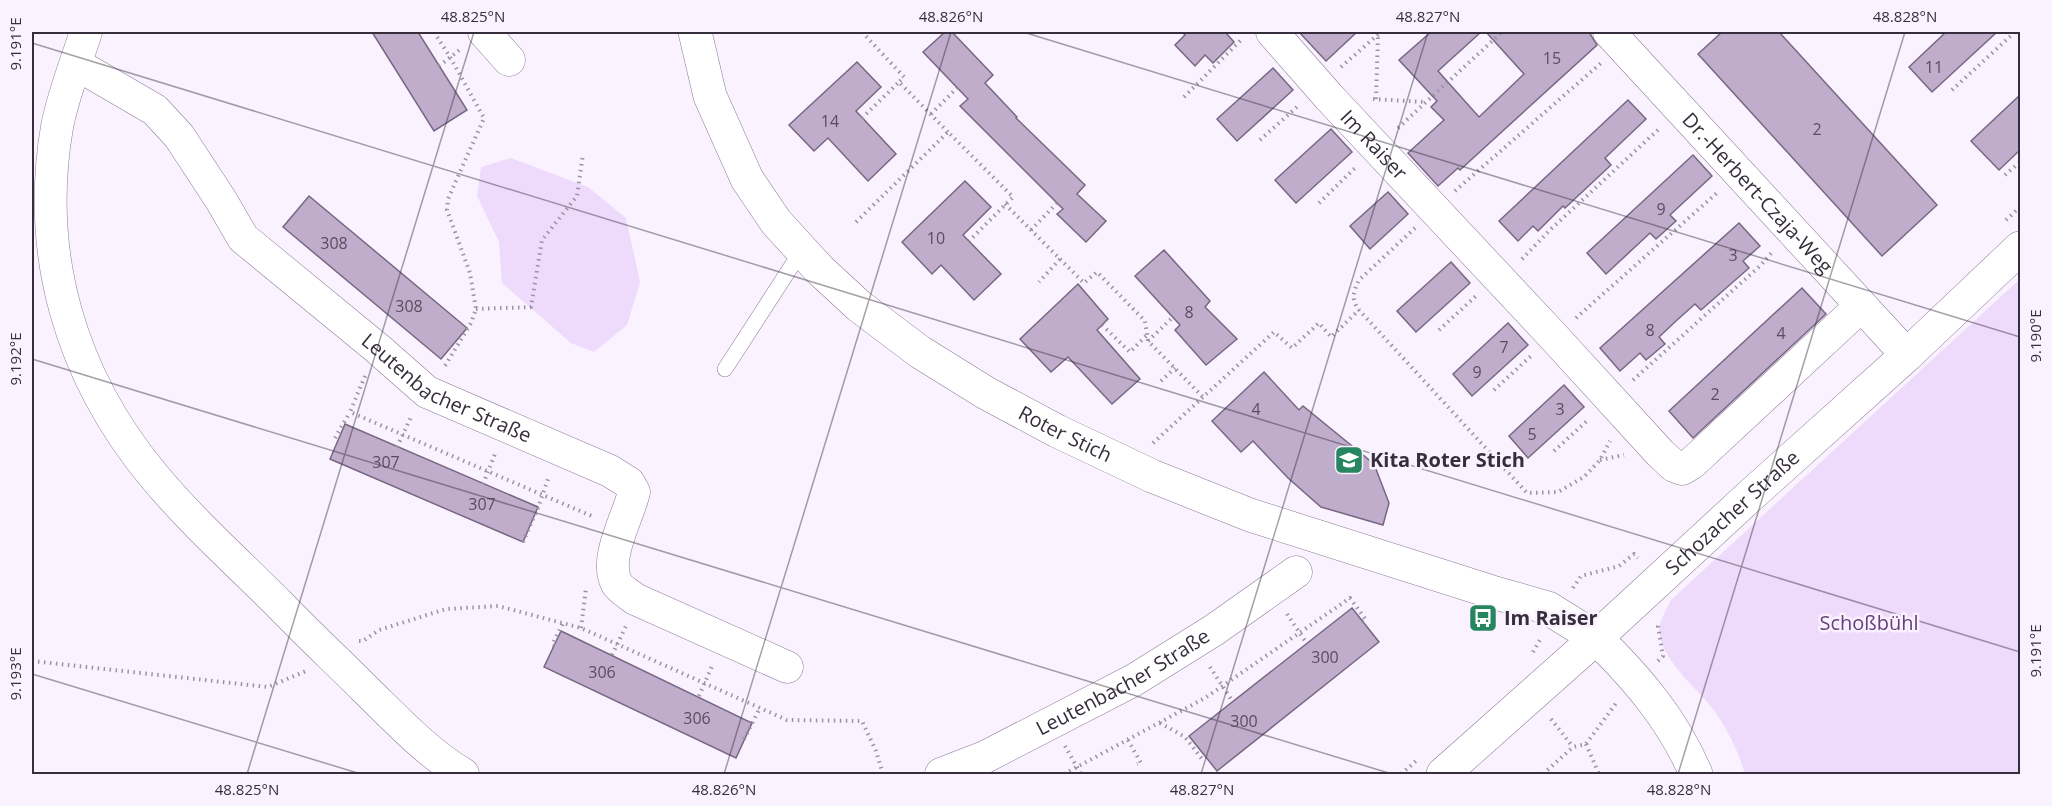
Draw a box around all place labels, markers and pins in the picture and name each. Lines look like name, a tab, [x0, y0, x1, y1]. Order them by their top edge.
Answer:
school or university icon: Kita Roter Stich	[1333, 444, 1365, 476]
place label: Kita Roter Stich	[1370, 446, 1525, 473]
bus stop icon: Im Raiser	[1467, 602, 1499, 634]
place label: Im Raiser	[1504, 604, 1598, 631]

